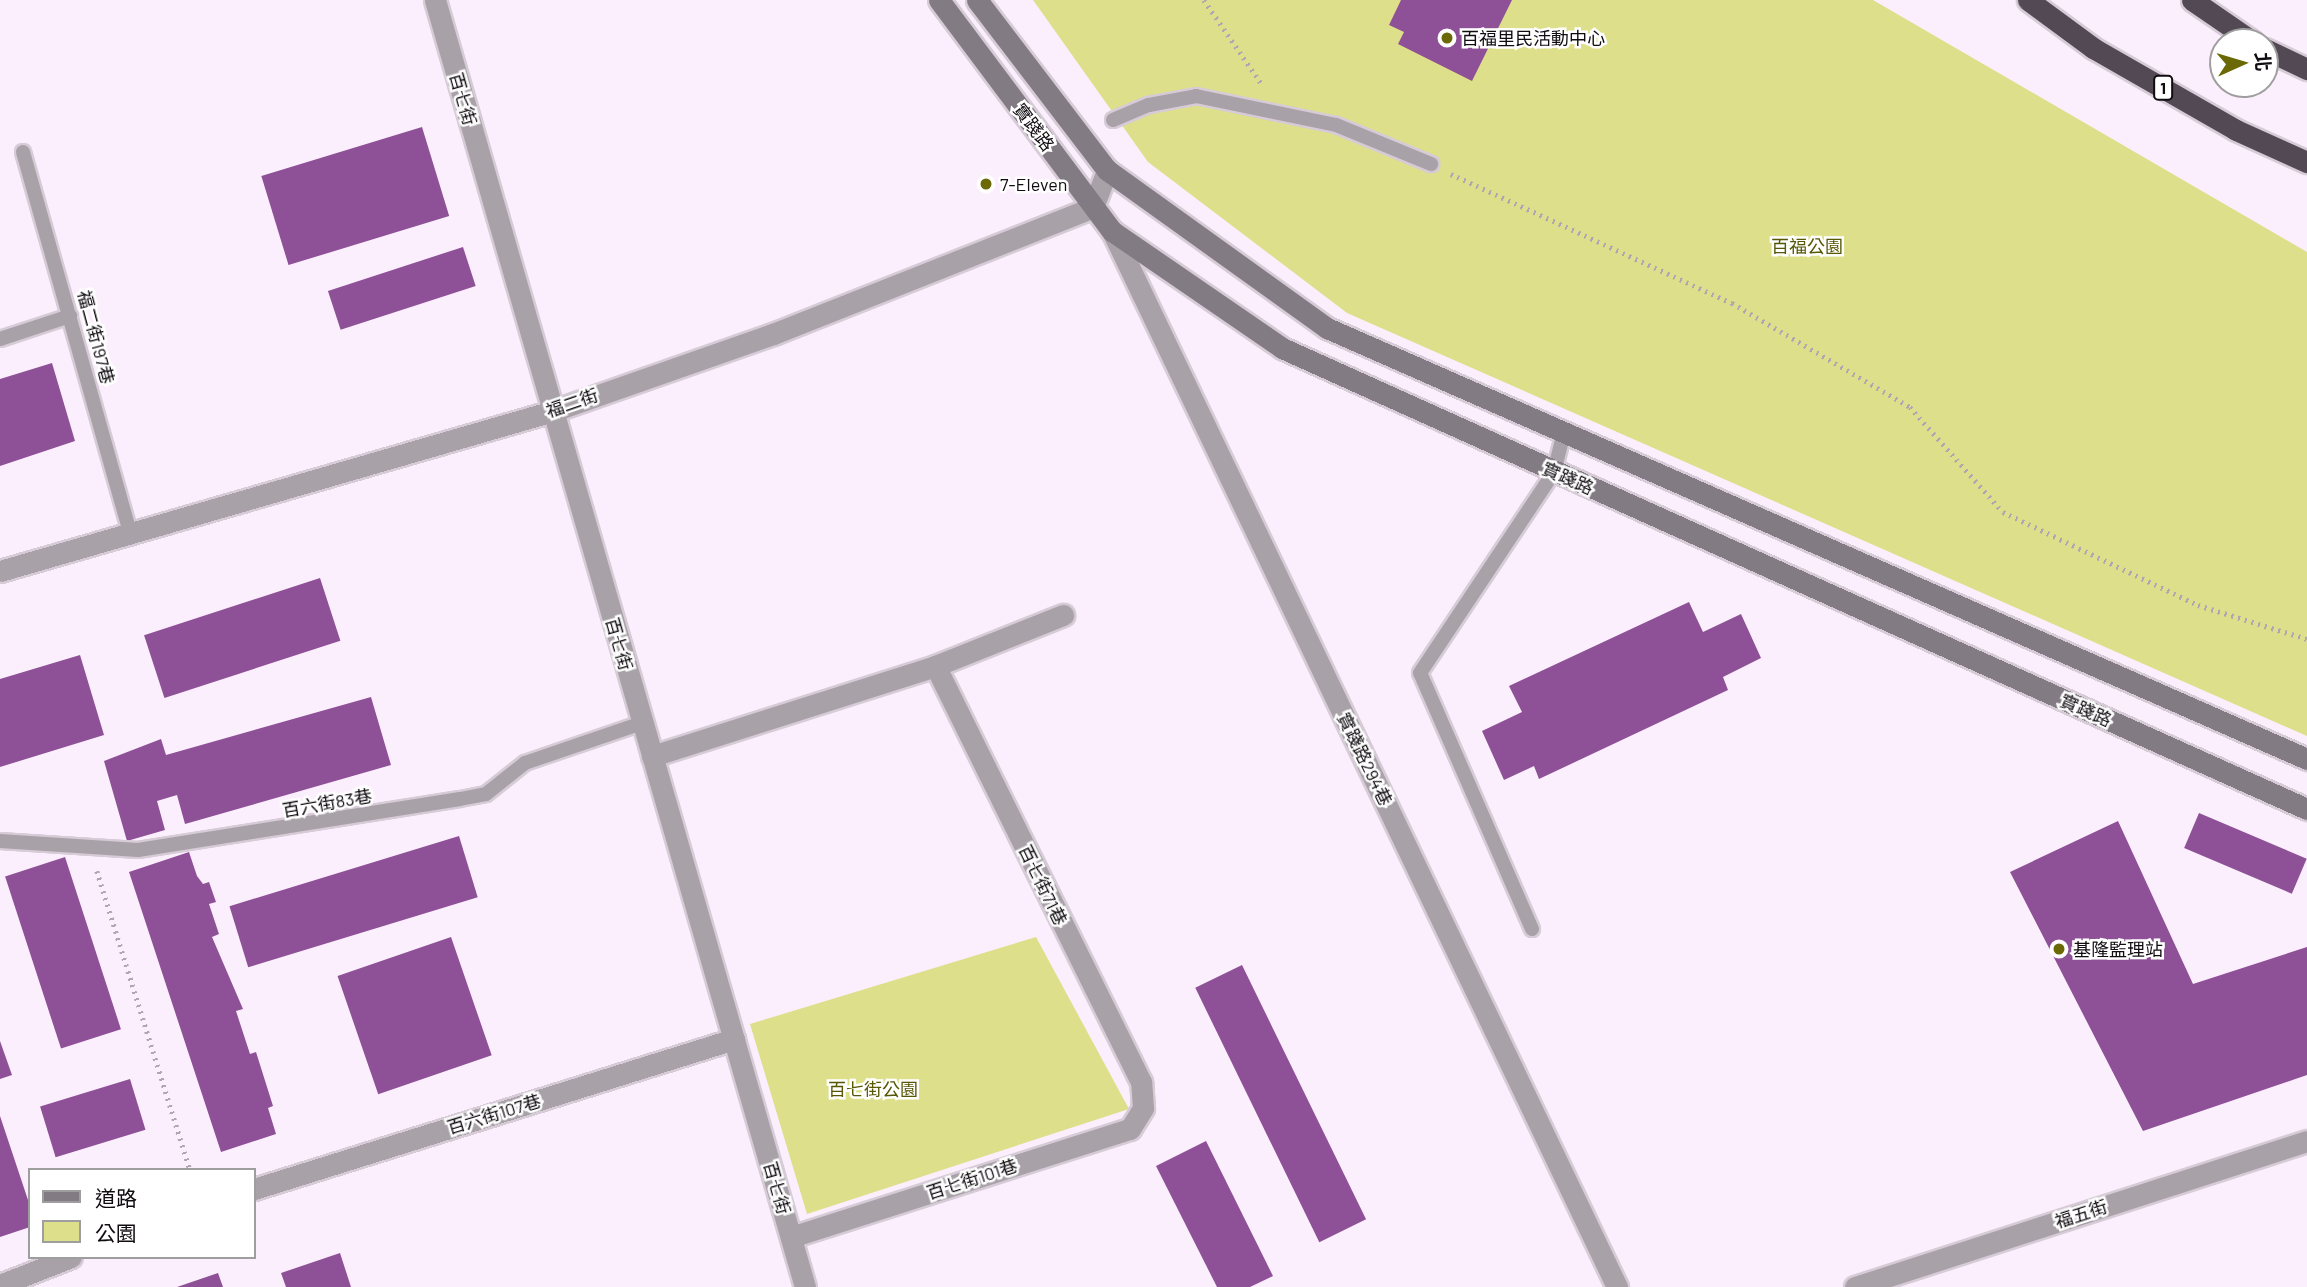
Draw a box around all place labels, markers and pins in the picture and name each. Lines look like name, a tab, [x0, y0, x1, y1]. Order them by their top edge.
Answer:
place label: 百福里民活動中心	[1461, 27, 1605, 49]
marker: 百福里民活動中心	[1439, 30, 1455, 46]
place label: 7-Eleven	[1000, 173, 1068, 195]
marker: 7-Eleven	[978, 176, 994, 192]
place label: 基隆監理站	[2073, 938, 2163, 960]
marker: 基隆監理站	[2051, 941, 2067, 957]

